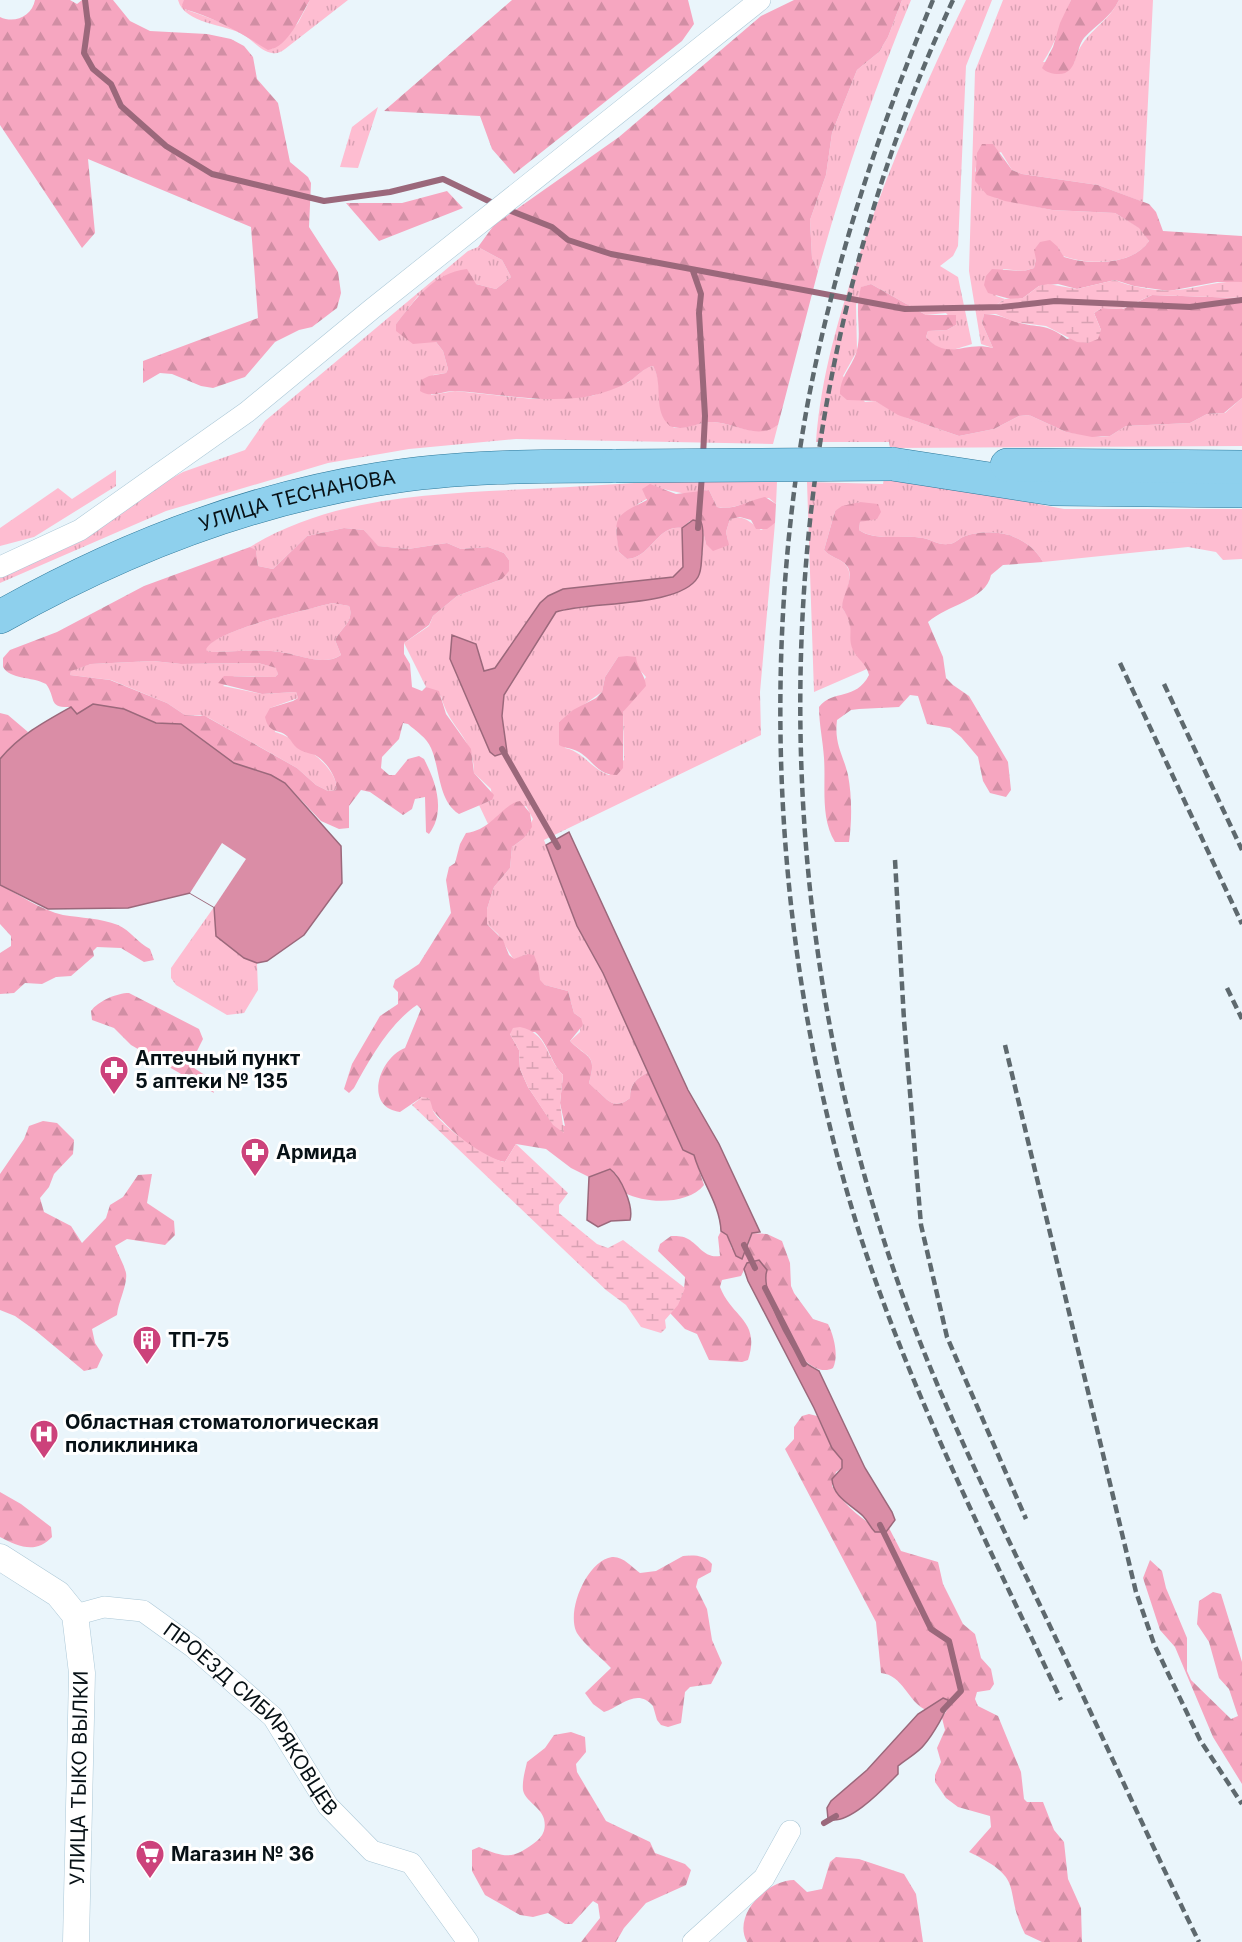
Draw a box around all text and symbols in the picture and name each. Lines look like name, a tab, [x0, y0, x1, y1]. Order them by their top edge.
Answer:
street label: УЛИЦА ТЕСНАНОВА	[196, 465, 397, 537]
place label: Аптечный пункт 5 аптеки № 135	[135, 1046, 300, 1093]
pharmacy icon: Аптечный пункт 5 аптеки № 135	[98, 1054, 130, 1096]
pharmacy icon: Армида	[239, 1136, 271, 1178]
place label: Армида	[276, 1140, 357, 1164]
building icon: ТП-75	[131, 1324, 163, 1366]
place label: ТП-75	[168, 1328, 229, 1352]
place label: Областная стоматологическая поликлиника	[65, 1410, 379, 1457]
hospital icon: Областная стоматологическая поликлиника	[28, 1418, 60, 1460]
street label: ПРОЕЗД СИБИРЯКОВЦЕВ	[159, 1618, 343, 1821]
street label: УЛИЦА ТЫКО ВЫЛКИ	[65, 1670, 93, 1886]
supermarket icon: Магазин № 36	[134, 1838, 166, 1880]
place label: Магазин № 36	[171, 1842, 314, 1866]

